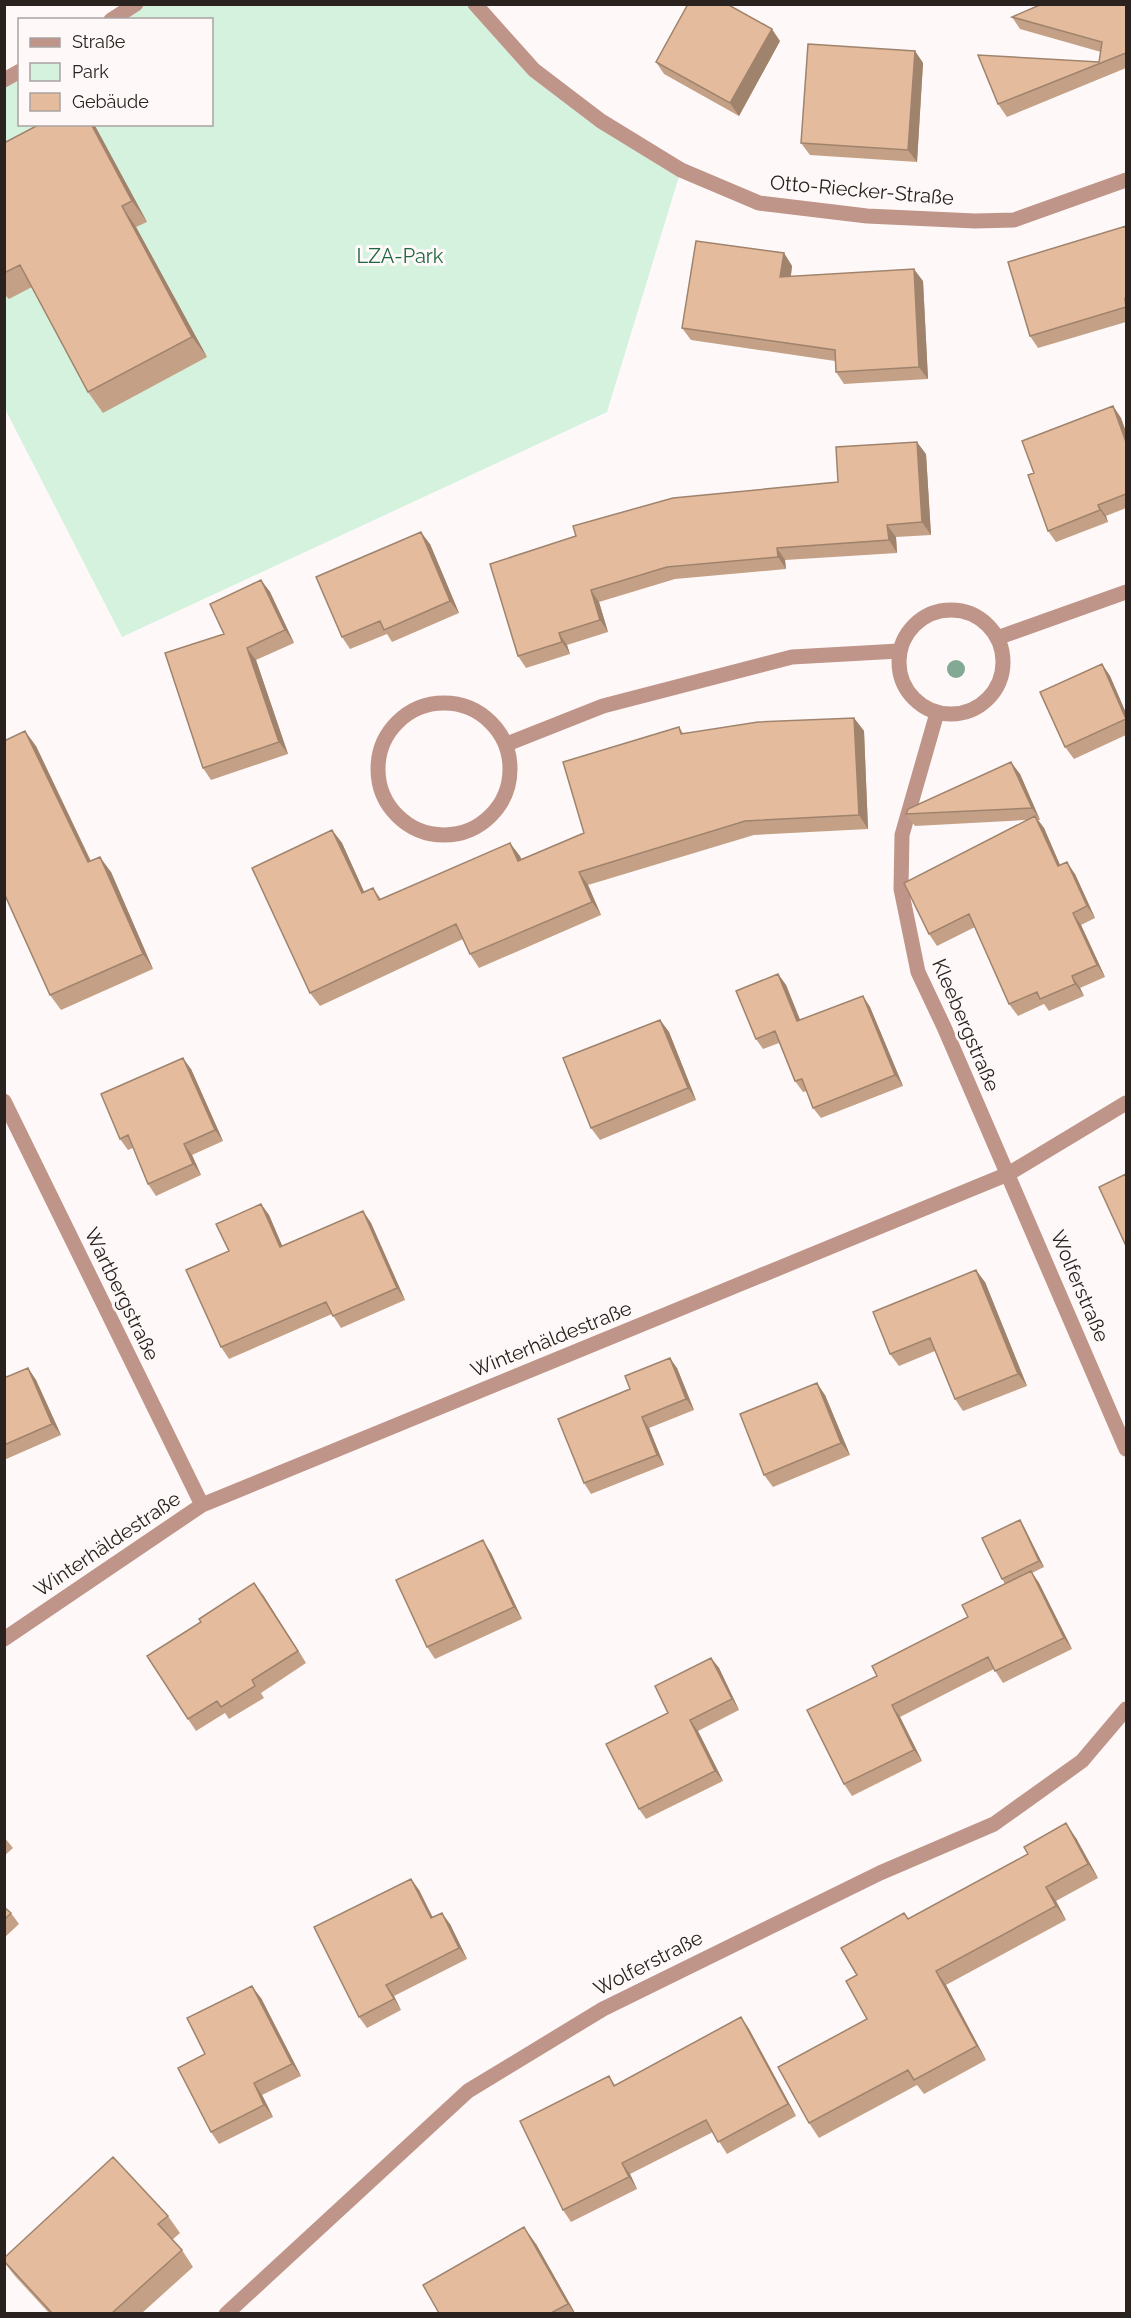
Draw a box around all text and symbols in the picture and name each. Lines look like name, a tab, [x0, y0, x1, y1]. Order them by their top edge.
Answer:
legend	[18, 18, 213, 126]
text: Straße	[72, 31, 126, 52]
text: Park	[72, 61, 109, 82]
text: Gebäude	[72, 91, 149, 112]
street label: Otto-Riecker-Straße	[769, 170, 955, 210]
park label: LZA-Park	[357, 244, 444, 268]
street label: Kleebergstraße	[927, 955, 1005, 1095]
street label: Wartbergstraße	[80, 1224, 165, 1365]
street label: Wolferstraße	[1046, 1227, 1114, 1346]
street label: Winterhäldestraße	[467, 1296, 635, 1382]
street label: Winterhäldestraße	[29, 1486, 185, 1602]
street label: Wolferstraße	[590, 1925, 707, 2001]

